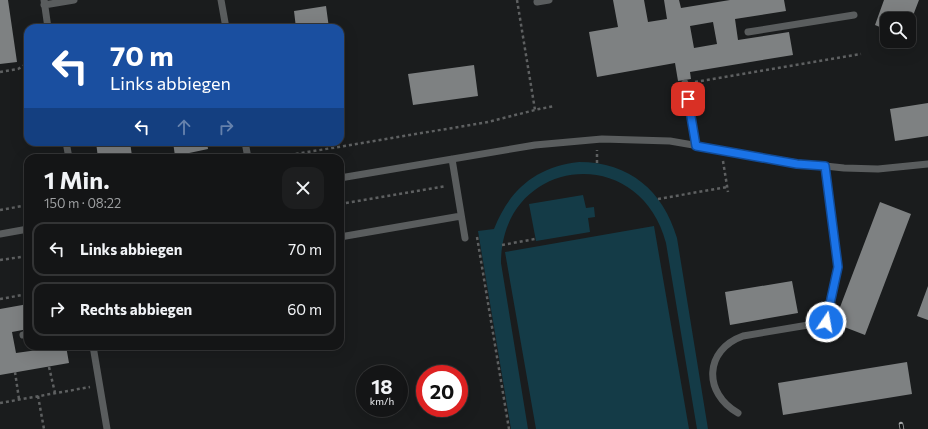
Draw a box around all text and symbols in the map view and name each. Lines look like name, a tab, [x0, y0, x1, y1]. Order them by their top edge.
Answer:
map controls	[880, 12, 916, 48]
button: search	[880, 12, 916, 48]
text: 70 m	[110, 38, 174, 72]
icon: left	[44, 40, 96, 92]
text: Links abbiegen	[110, 72, 231, 94]
pin	[671, 82, 705, 116]
icon: arrive	[677, 88, 699, 110]
icon: left	[131, 116, 153, 138]
icon: ahead	[173, 116, 195, 138]
icon: right	[215, 116, 237, 138]
text: 1 Min.	[44, 165, 110, 194]
button: close	[282, 167, 324, 209]
text: 150 m · 08:22	[44, 195, 121, 211]
icon: left	[46, 238, 68, 260]
text: Links abbiegen	[80, 240, 182, 258]
text: 70 m	[288, 240, 322, 258]
icon: right	[46, 298, 68, 320]
text: Rechts abbiegen	[80, 300, 192, 318]
text: 60 m	[287, 300, 322, 318]
position arrow	[805, 301, 847, 343]
speed limit sign: 20	[416, 365, 468, 417]
text: 18	[371, 374, 393, 398]
text: km/h	[370, 395, 394, 407]

